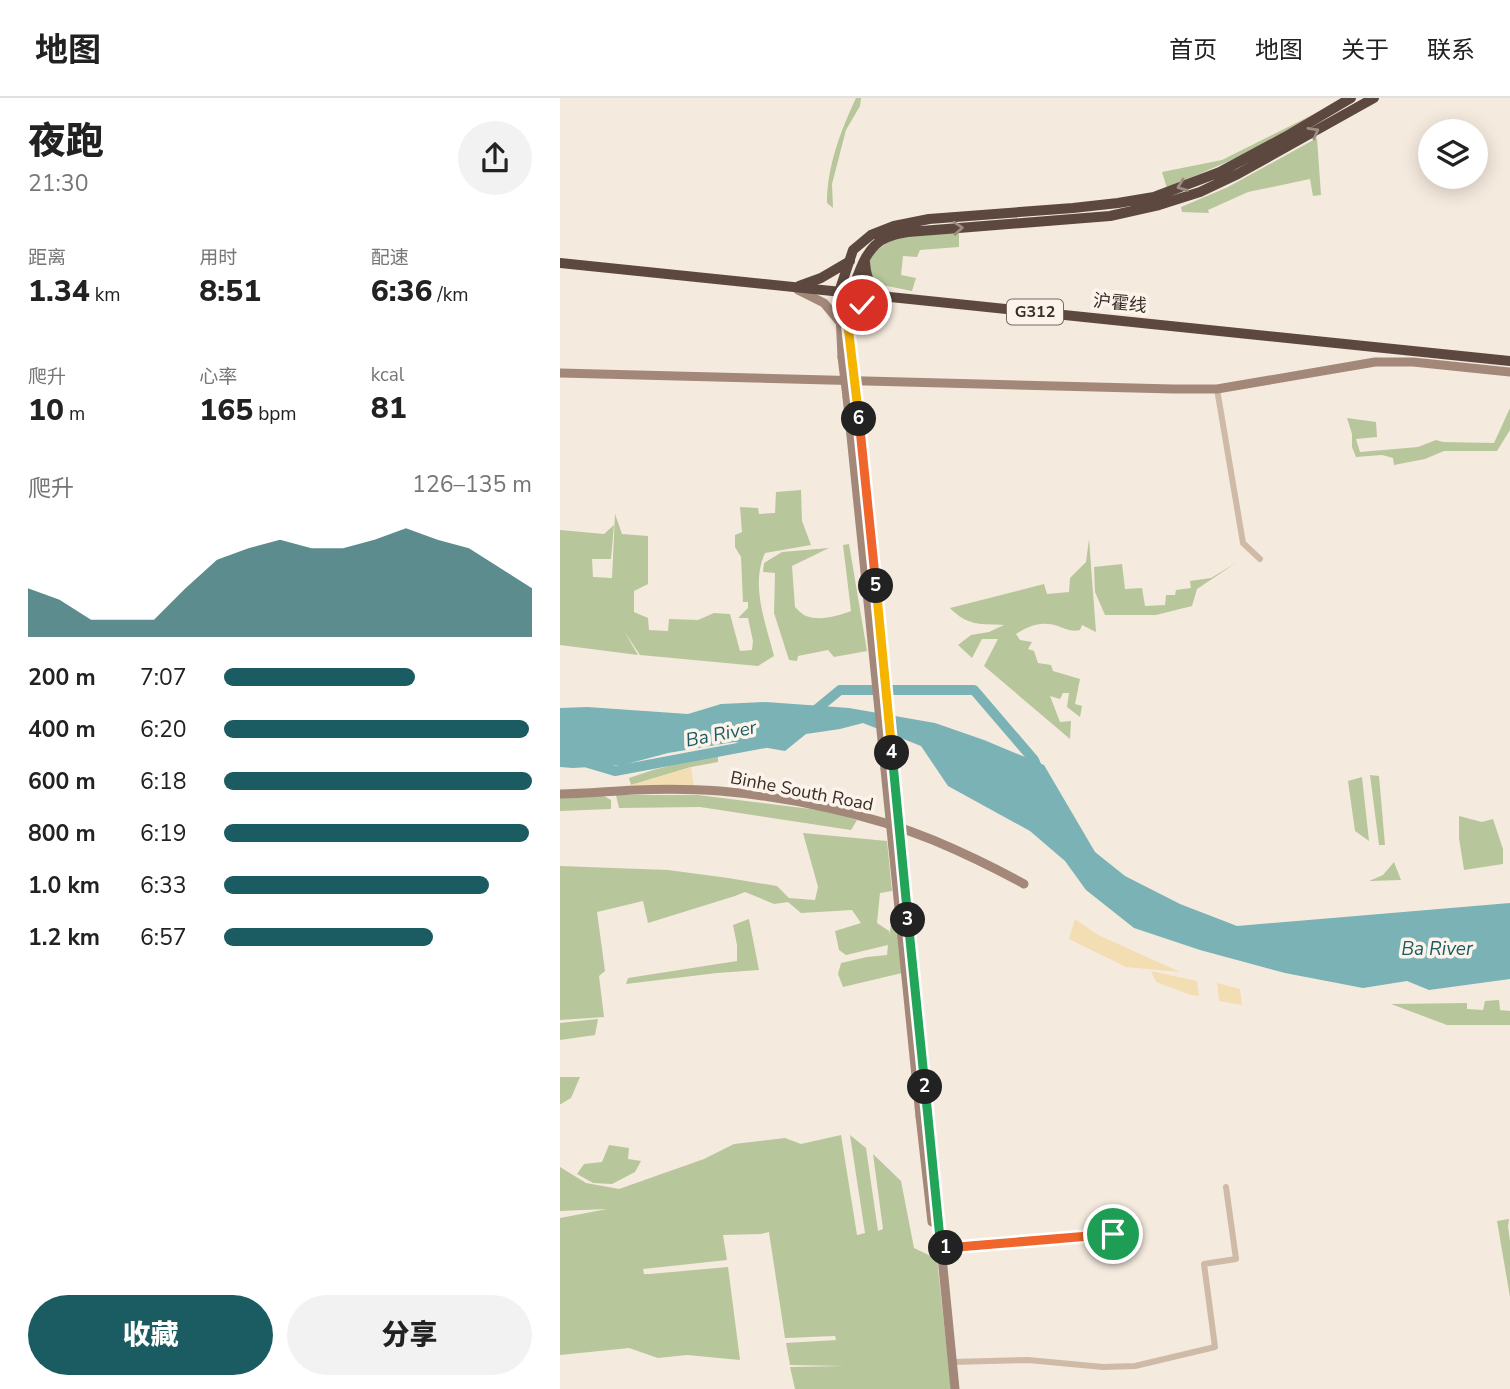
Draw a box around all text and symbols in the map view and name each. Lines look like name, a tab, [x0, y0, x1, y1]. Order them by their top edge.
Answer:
text: 地图	[35, 28, 101, 73]
text: 首页	[1169, 34, 1217, 66]
text: 地图	[1255, 34, 1303, 66]
text: 关于	[1341, 34, 1389, 66]
text: 联系	[1427, 34, 1475, 66]
text: 夜跑	[28, 116, 104, 167]
map controls	[1418, 119, 1488, 189]
button: layers	[1418, 119, 1488, 189]
button: share	[458, 121, 532, 195]
one-way arrow	[1307, 127, 1320, 141]
text: 21:30	[28, 168, 88, 199]
one-way arrow	[1177, 178, 1189, 192]
one-way arrow	[953, 221, 964, 236]
text: 距离	[28, 245, 66, 271]
text: 用时	[199, 245, 237, 271]
text: 配速	[371, 245, 409, 271]
text: 1.34	[28, 271, 90, 312]
text: 8:51	[199, 271, 261, 312]
text: 6:36	[371, 271, 432, 312]
pin	[832, 275, 892, 335]
text: km	[90, 282, 120, 308]
text: /km	[432, 282, 468, 308]
icon: check	[843, 286, 881, 324]
street label: 沪霍线	[1092, 288, 1148, 318]
road number: G312	[1007, 300, 1063, 325]
text: kcal	[371, 362, 404, 388]
text: 爬升	[28, 364, 66, 390]
text: 心率	[199, 364, 237, 390]
text: 81	[371, 388, 407, 429]
text: 10	[28, 390, 64, 431]
text: 165	[199, 390, 253, 431]
text: m	[64, 401, 85, 427]
text: bpm	[253, 401, 297, 427]
pin: 6	[842, 402, 876, 436]
text: 6	[853, 405, 864, 431]
text: 126–135 m	[412, 469, 532, 500]
text: 爬升	[28, 473, 74, 504]
pin: 5	[858, 568, 894, 603]
text: 5	[870, 572, 881, 598]
text: 200 m	[28, 662, 96, 693]
text: 7:07	[140, 662, 187, 693]
text: 400 m	[28, 714, 96, 745]
text: 6:20	[140, 714, 187, 745]
water label: Ba River	[683, 714, 760, 754]
pin: 4	[874, 736, 910, 770]
text: 4	[886, 739, 897, 765]
street label: Binhe South Road	[728, 765, 876, 817]
text: 600 m	[28, 766, 96, 797]
text: 6:18	[140, 766, 187, 797]
text: 800 m	[28, 818, 96, 849]
text: 6:19	[140, 818, 187, 849]
text: 1.0 km	[28, 870, 100, 901]
text: 6:33	[140, 870, 187, 901]
pin: 3	[890, 902, 926, 938]
text: 3	[902, 906, 913, 932]
text: 1.2 km	[28, 922, 100, 953]
text: 6:57	[140, 922, 187, 953]
water label: Ba River	[1401, 936, 1474, 962]
pin: 2	[908, 1070, 942, 1104]
text: 2	[919, 1073, 930, 1099]
pin	[1083, 1204, 1143, 1264]
icon: arrive	[1094, 1215, 1132, 1253]
pin: 1	[928, 1230, 964, 1266]
text: 1	[940, 1234, 951, 1260]
button: 收藏	[28, 1295, 273, 1375]
button: 分享	[287, 1295, 532, 1375]

